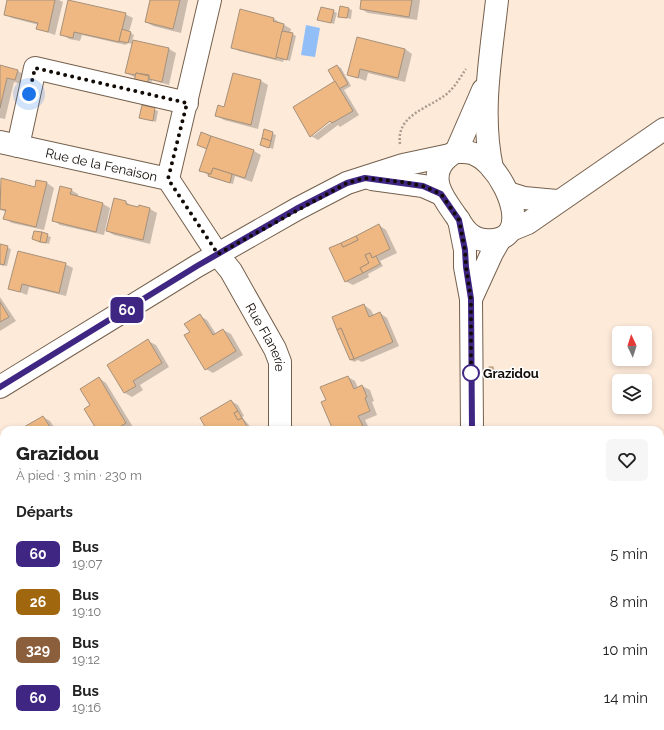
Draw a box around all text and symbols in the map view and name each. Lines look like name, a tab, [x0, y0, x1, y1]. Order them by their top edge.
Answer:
your location	[19, 84, 39, 104]
street label: Rue de la Fenaison	[44, 145, 159, 184]
line badge: 60	[109, 297, 145, 323]
street label: Rue Flanerie	[243, 300, 288, 372]
text: 60	[118, 302, 136, 318]
north arrow	[612, 326, 652, 366]
map controls	[612, 326, 652, 414]
marker: Grazidou	[462, 364, 480, 382]
place label: Grazidou	[483, 366, 539, 381]
button: layers	[612, 374, 652, 414]
button: heart	[606, 439, 648, 481]
text: Grazidou	[16, 442, 99, 464]
text: À pied · 3 min · 230 m	[16, 468, 142, 483]
text: Départs	[16, 503, 73, 521]
text: Bus	[72, 538, 99, 556]
text: 5 min	[610, 545, 648, 563]
text: 60	[29, 546, 47, 562]
text: 19:07	[72, 556, 102, 571]
text: Bus	[72, 586, 99, 604]
text: 8 min	[609, 593, 648, 611]
text: 26	[30, 594, 46, 610]
text: 19:10	[72, 604, 101, 619]
text: Bus	[72, 634, 99, 652]
text: 10 min	[603, 641, 648, 659]
text: 329	[26, 642, 50, 658]
text: 19:12	[72, 652, 100, 667]
text: Bus	[72, 682, 99, 700]
text: 14 min	[604, 689, 648, 707]
text: 60	[29, 690, 47, 706]
text: 19:16	[72, 700, 101, 715]

